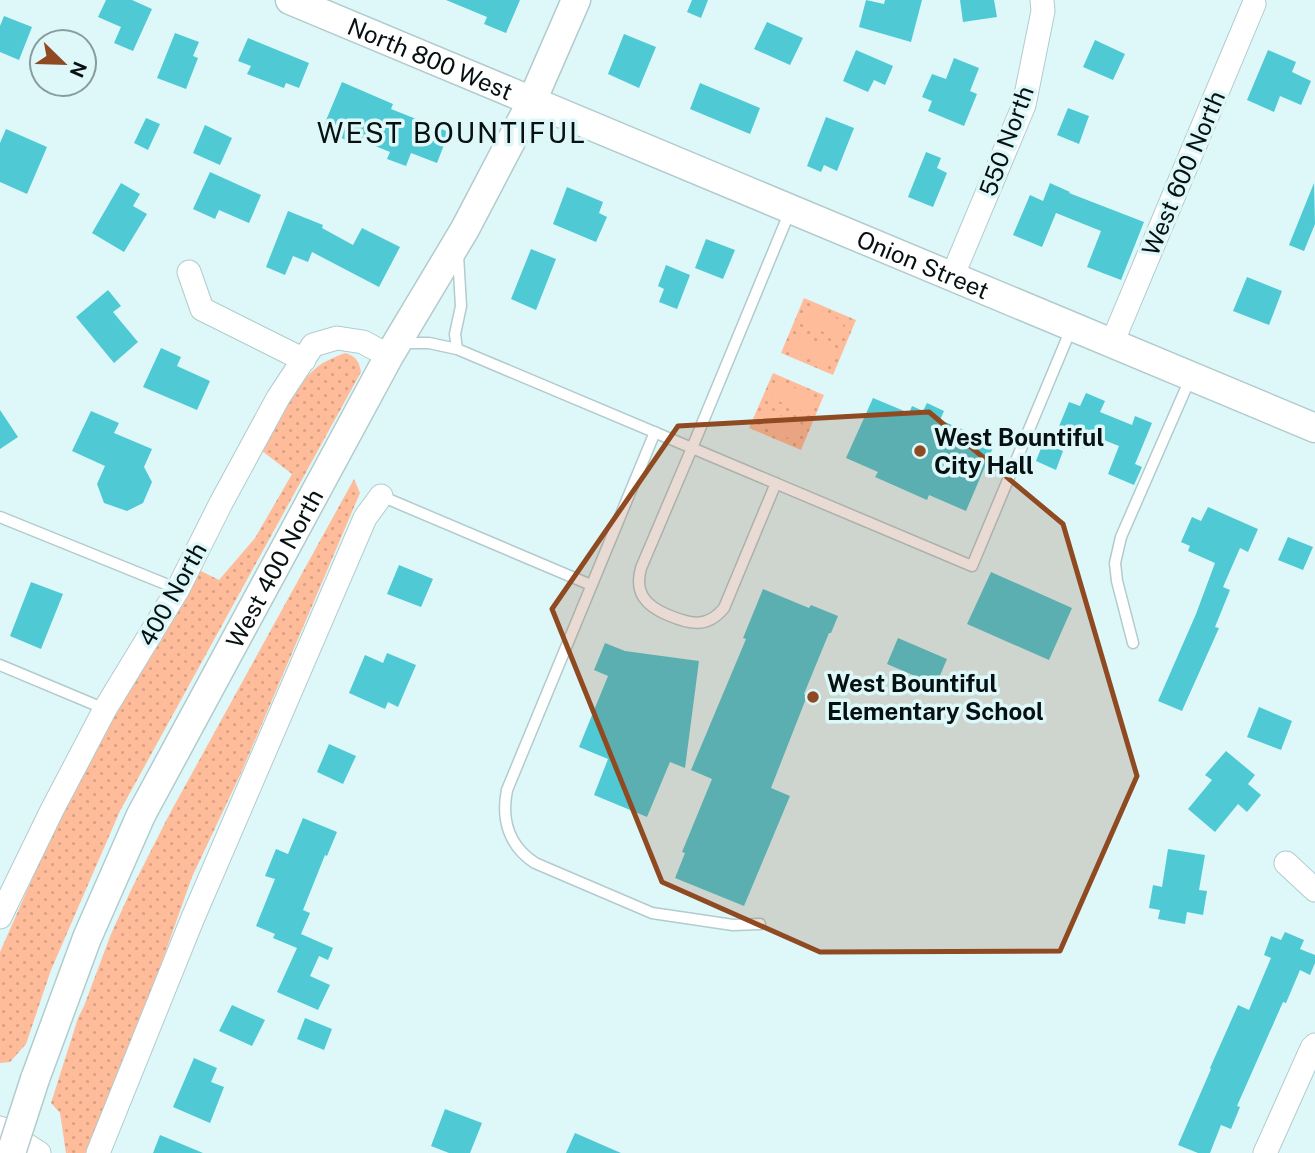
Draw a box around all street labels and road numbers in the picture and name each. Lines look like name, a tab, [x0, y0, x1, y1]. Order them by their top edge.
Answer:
street label: North 800 West	[344, 12, 517, 105]
street label: 550 North	[973, 82, 1039, 200]
street label: West 600 North	[1136, 87, 1230, 259]
street label: Onion Street	[853, 224, 993, 304]
street label: West 400 North	[220, 484, 329, 653]
street label: 400 North	[132, 537, 212, 651]

